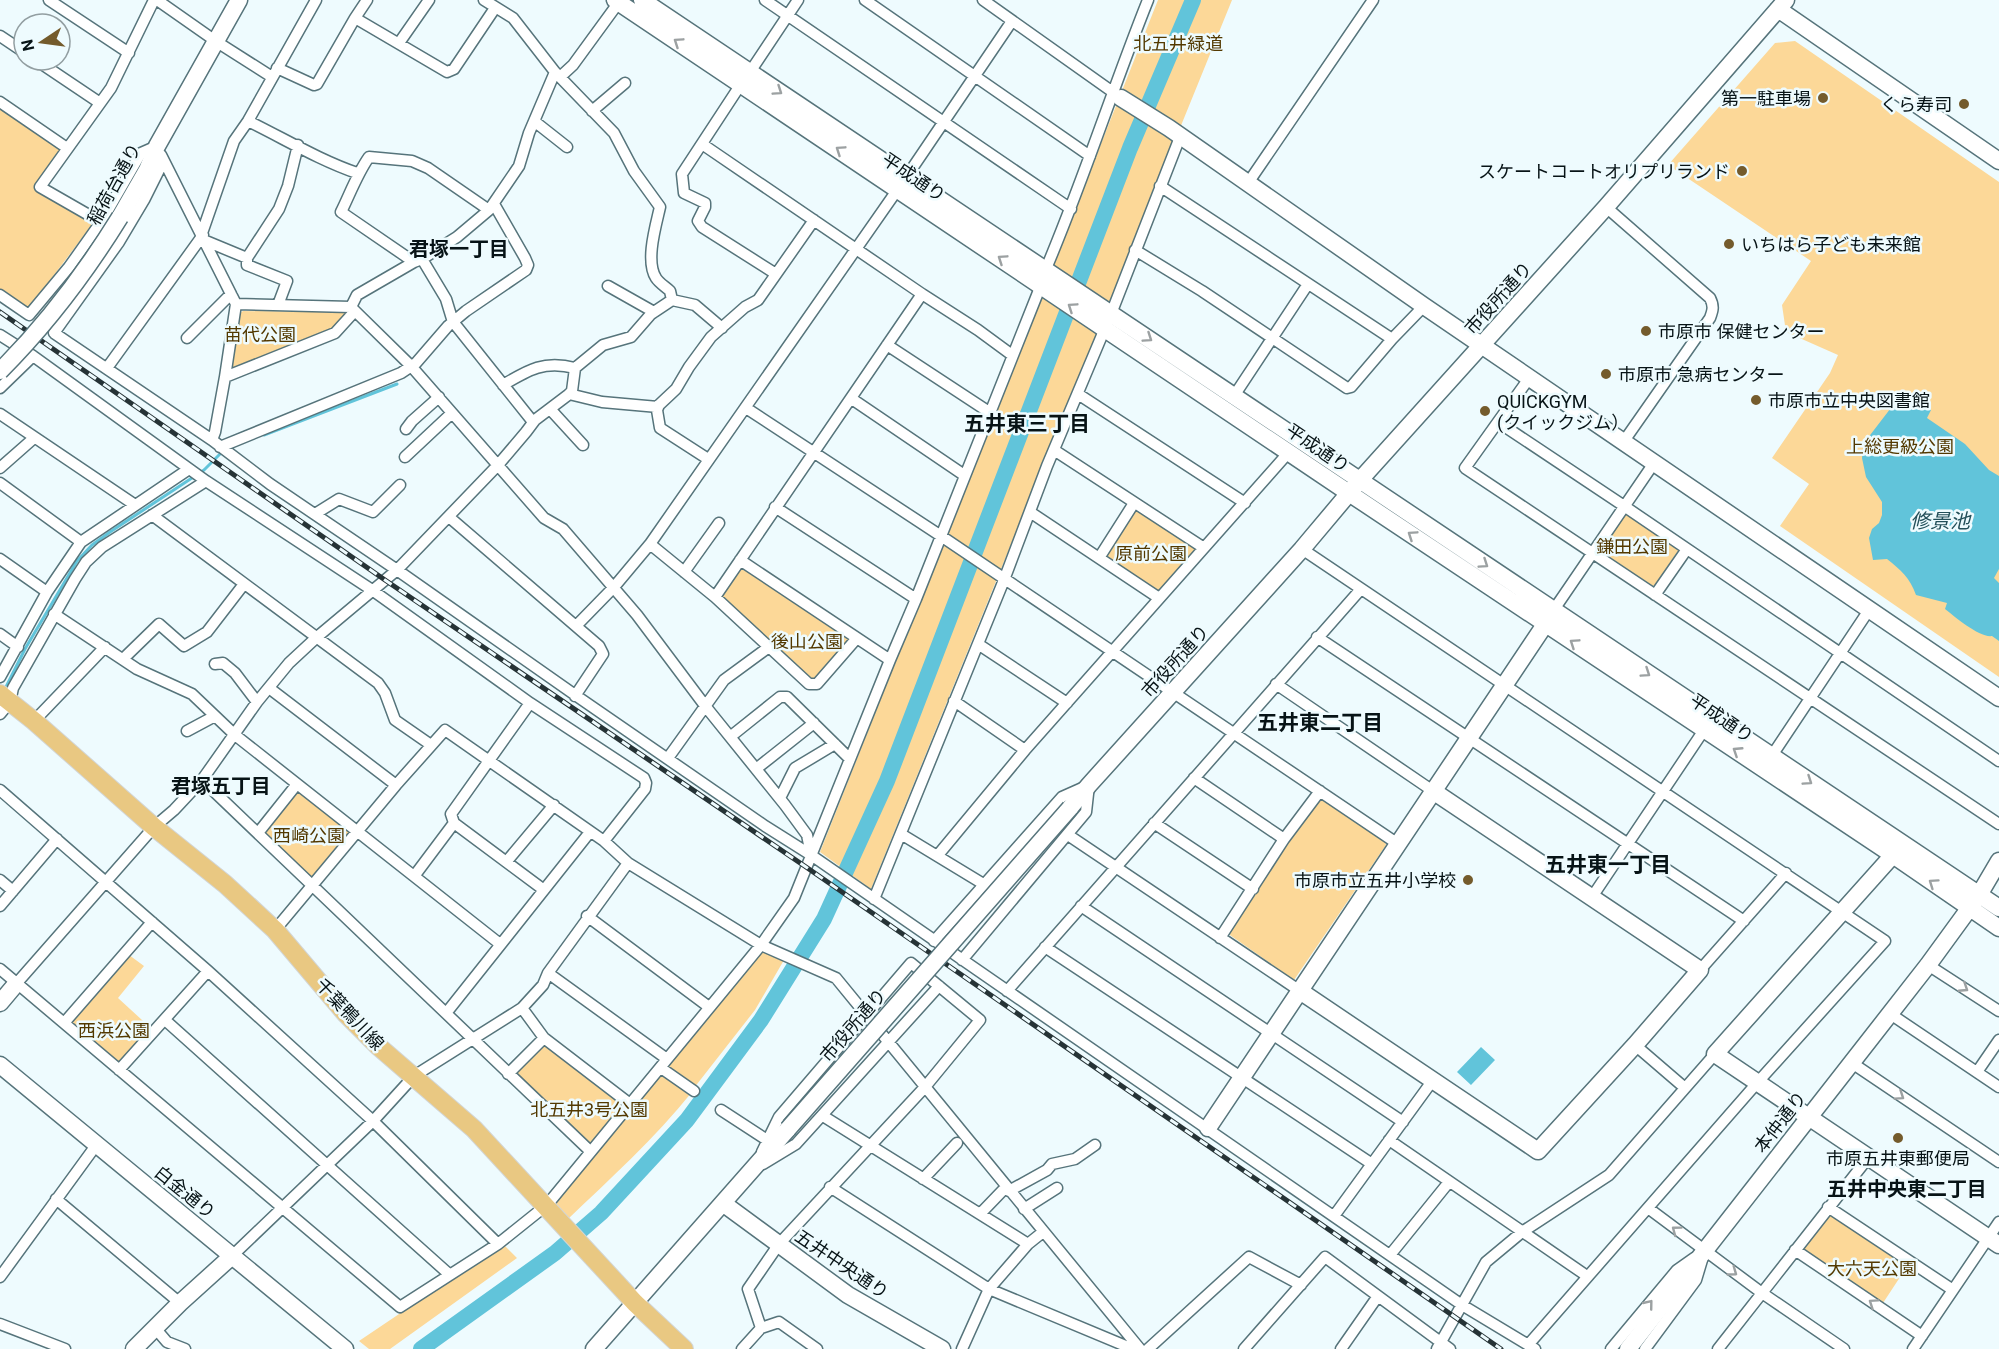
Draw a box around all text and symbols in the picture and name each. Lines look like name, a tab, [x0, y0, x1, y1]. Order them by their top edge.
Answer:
north arrow	[12, 12, 72, 72]
park label: 北五井緑道	[1133, 33, 1223, 54]
text: N	[17, 38, 38, 53]
one-way arrow	[673, 38, 684, 49]
one-way arrow	[772, 83, 782, 95]
place label: 第一駐車場	[1721, 88, 1811, 109]
marker: 第一駐車場	[1816, 91, 1830, 105]
place label: くら寿司	[1880, 94, 1952, 115]
marker: くら寿司	[1957, 97, 1971, 111]
street label: 稲荷台通り	[83, 140, 145, 228]
one-way arrow	[835, 147, 846, 158]
street label: 平成通り	[878, 148, 950, 206]
place label: スケートコートオリプリランド	[1478, 161, 1730, 182]
marker: スケートコートオリプリランド	[1735, 164, 1749, 178]
place label: いちはら子ども未来館	[1741, 234, 1921, 255]
district label: 君塚一丁目	[409, 237, 509, 261]
marker: いちはら子ども未来館	[1722, 237, 1736, 251]
one-way arrow	[997, 255, 1008, 266]
street label: 市役所通り	[1460, 258, 1536, 338]
one-way arrow	[1068, 302, 1078, 314]
place label: 市原市 保健センター	[1658, 321, 1824, 342]
park label: 苗代公園	[224, 324, 296, 345]
marker: 市原市 保健センター	[1639, 324, 1653, 338]
one-way arrow	[1142, 331, 1152, 343]
place label: 市原市 急病センター	[1618, 364, 1784, 385]
marker: 市原市 急病センター	[1599, 367, 1613, 381]
place label: 市原市立中央図書館	[1768, 390, 1930, 411]
place label: QUICKGYM (クイックジム）	[1497, 391, 1629, 434]
marker: 市原市立中央図書館	[1749, 393, 1763, 407]
marker: QUICKGYM (クイックジム）	[1478, 404, 1492, 418]
district label: 五井東三丁目	[964, 412, 1090, 436]
street label: 平成通り	[1282, 419, 1354, 477]
park label: 上総更級公園	[1846, 436, 1954, 457]
water label: 修景池	[1910, 509, 1972, 533]
one-way arrow	[1408, 530, 1418, 542]
park label: 鎌田公園	[1596, 536, 1668, 557]
park label: 原前公園	[1115, 543, 1187, 564]
one-way arrow	[1477, 557, 1488, 568]
street label: 市役所通り	[1137, 621, 1213, 701]
park label: 後山公園	[771, 631, 843, 652]
one-way arrow	[1570, 639, 1581, 650]
one-way arrow	[1639, 666, 1650, 677]
street label: 平成通り	[1686, 689, 1758, 747]
district label: 五井東二丁目	[1257, 711, 1383, 735]
one-way arrow	[1732, 747, 1743, 758]
district label: 君塚五丁目	[171, 774, 271, 798]
one-way arrow	[1802, 774, 1812, 786]
park label: 西崎公園	[273, 825, 345, 846]
district label: 五井東一丁目	[1545, 853, 1671, 877]
place label: 市原市立五井小学校	[1294, 870, 1456, 891]
marker: 市原市立五井小学校	[1461, 873, 1475, 887]
one-way arrow	[1929, 879, 1940, 890]
street label: 千葉鴨川線	[312, 974, 388, 1054]
one-way arrow	[1957, 981, 1968, 992]
street label: 市役所通り	[816, 984, 890, 1066]
park label: 西浜公園	[78, 1020, 150, 1041]
street label: 本仲通り	[1750, 1087, 1810, 1157]
one-way arrow	[1894, 1088, 1905, 1099]
park label: 北五井3号公園	[530, 1099, 648, 1120]
marker: 市原五井東郵便局	[1891, 1131, 1905, 1145]
place label: 市原五井東郵便局	[1826, 1148, 1970, 1169]
street label: 白金通り	[150, 1161, 220, 1223]
district label: 五井中央東二丁目	[1827, 1177, 1987, 1201]
street label: 五井中央通り	[791, 1225, 893, 1303]
one-way arrow	[1672, 1226, 1683, 1237]
park label: 大六天公園	[1827, 1258, 1917, 1279]
one-way arrow	[1727, 1265, 1738, 1276]
one-way arrow	[1869, 1299, 1880, 1310]
one-way arrow	[1641, 1300, 1652, 1311]

